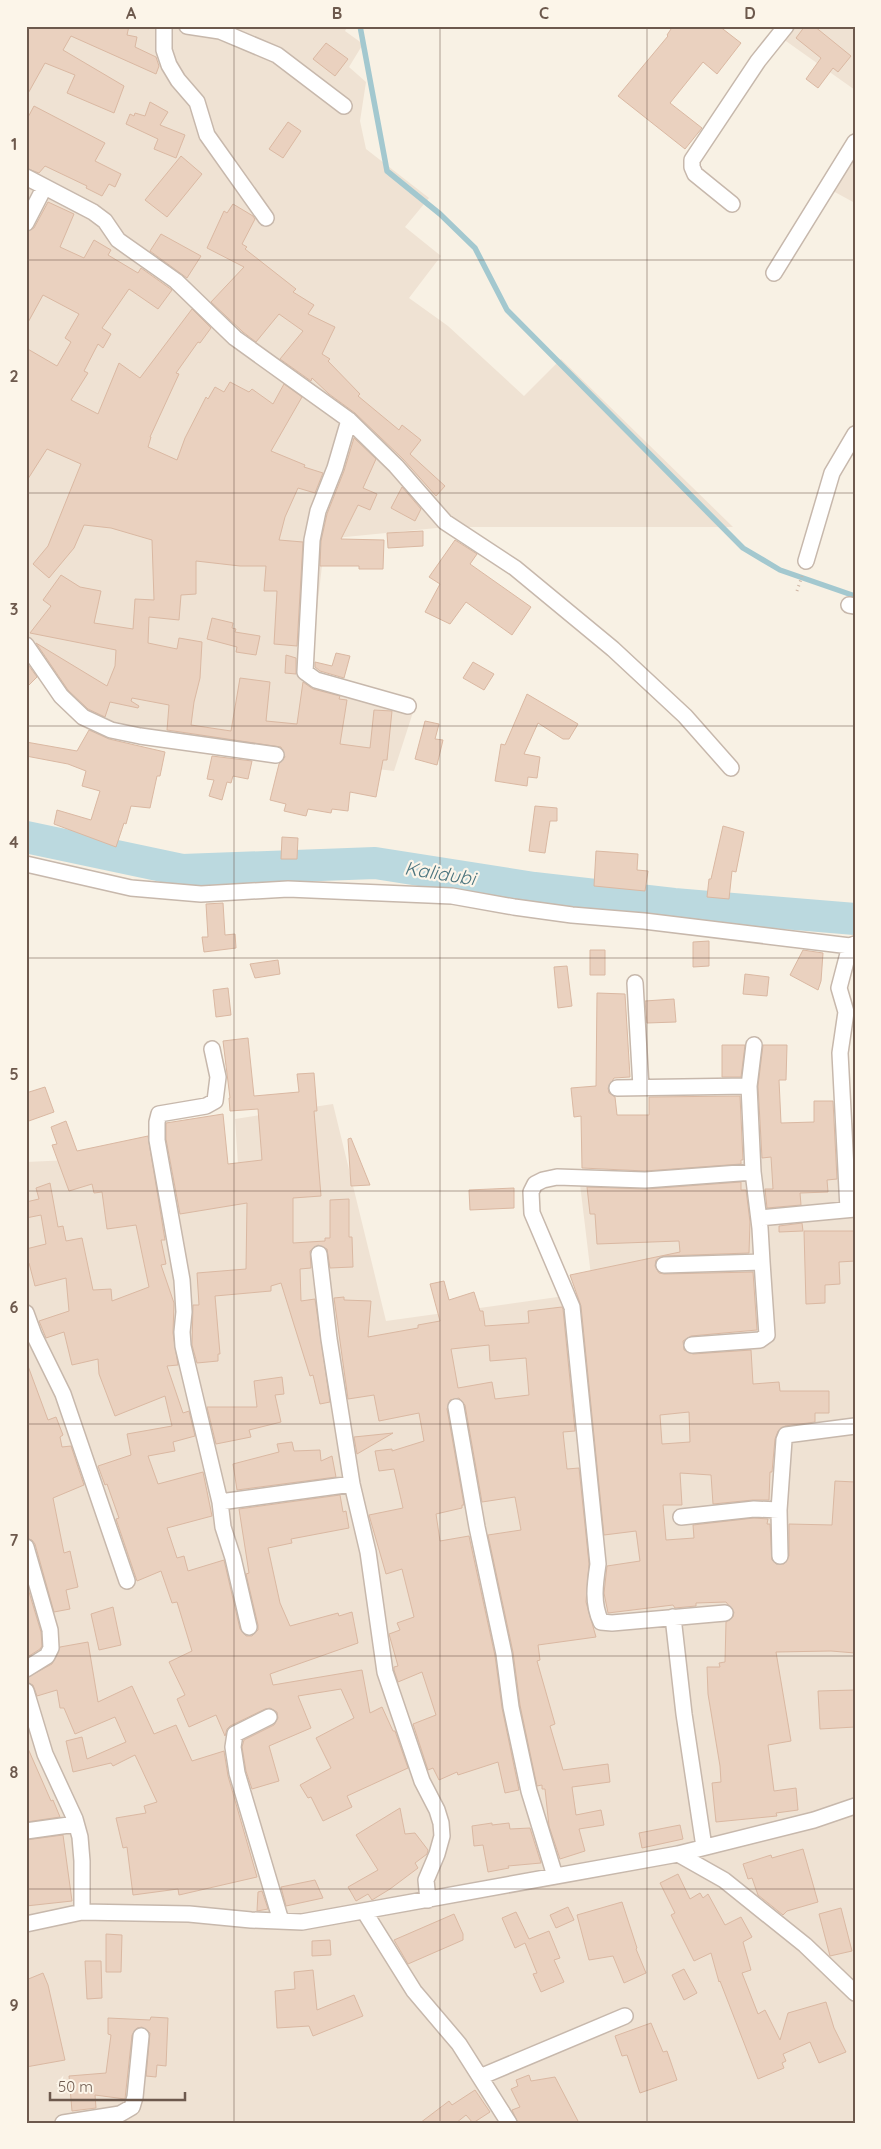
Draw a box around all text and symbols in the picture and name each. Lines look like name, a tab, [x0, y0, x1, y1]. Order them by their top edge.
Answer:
text: A	[126, 3, 137, 23]
text: B	[332, 3, 342, 23]
text: C	[539, 3, 549, 23]
text: D	[744, 3, 756, 23]
text: 1	[11, 134, 17, 154]
text: 2	[9, 366, 19, 386]
text: 3	[10, 599, 18, 619]
text: 4	[9, 832, 19, 852]
water label: Kalidubi	[403, 856, 479, 891]
text: 5	[9, 1064, 19, 1084]
text: 6	[10, 1297, 19, 1317]
text: 7	[10, 1530, 19, 1550]
text: 8	[10, 1762, 19, 1782]
text: 9	[9, 1995, 19, 2015]
scale bar	[50, 2069, 185, 2101]
text: 50 m	[58, 2077, 93, 2096]

